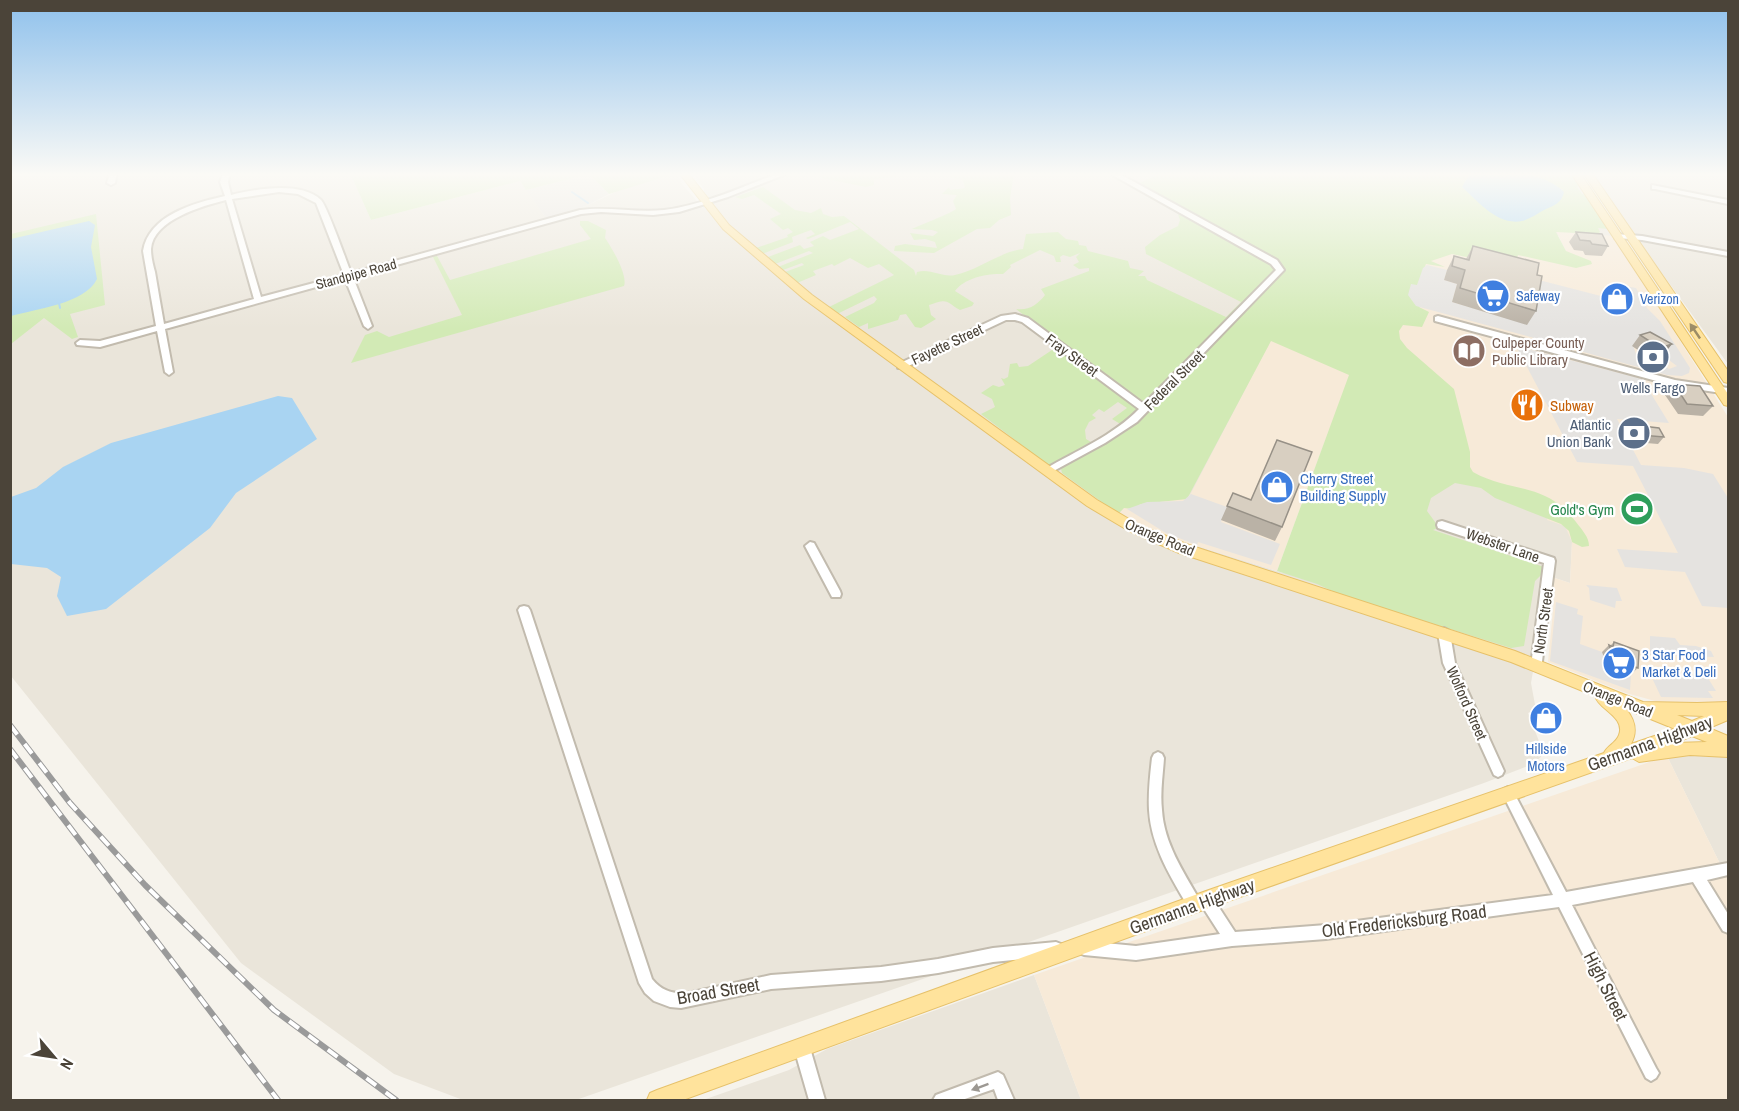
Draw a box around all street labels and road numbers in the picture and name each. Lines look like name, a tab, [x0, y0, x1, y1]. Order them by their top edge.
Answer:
street label: Standpipe Road	[314, 255, 398, 293]
street label: Fayette Street	[908, 318, 987, 370]
street label: Fray Street	[1041, 329, 1103, 382]
street label: Federal Street	[1139, 345, 1209, 415]
street label: Orange Road	[1122, 513, 1198, 561]
street label: Webster Lane	[1463, 523, 1543, 567]
street label: North Street	[1528, 586, 1558, 655]
street label: Wolford Street	[1441, 663, 1493, 744]
street label: Orange Road	[1580, 675, 1656, 723]
street label: Germanna Highway	[1584, 709, 1717, 777]
street label: Germanna Highway	[1126, 872, 1259, 940]
street label: Old Fredericksburg Road	[1320, 898, 1488, 944]
street label: High Street	[1578, 947, 1634, 1025]
street label: Broad Street	[675, 971, 761, 1011]

